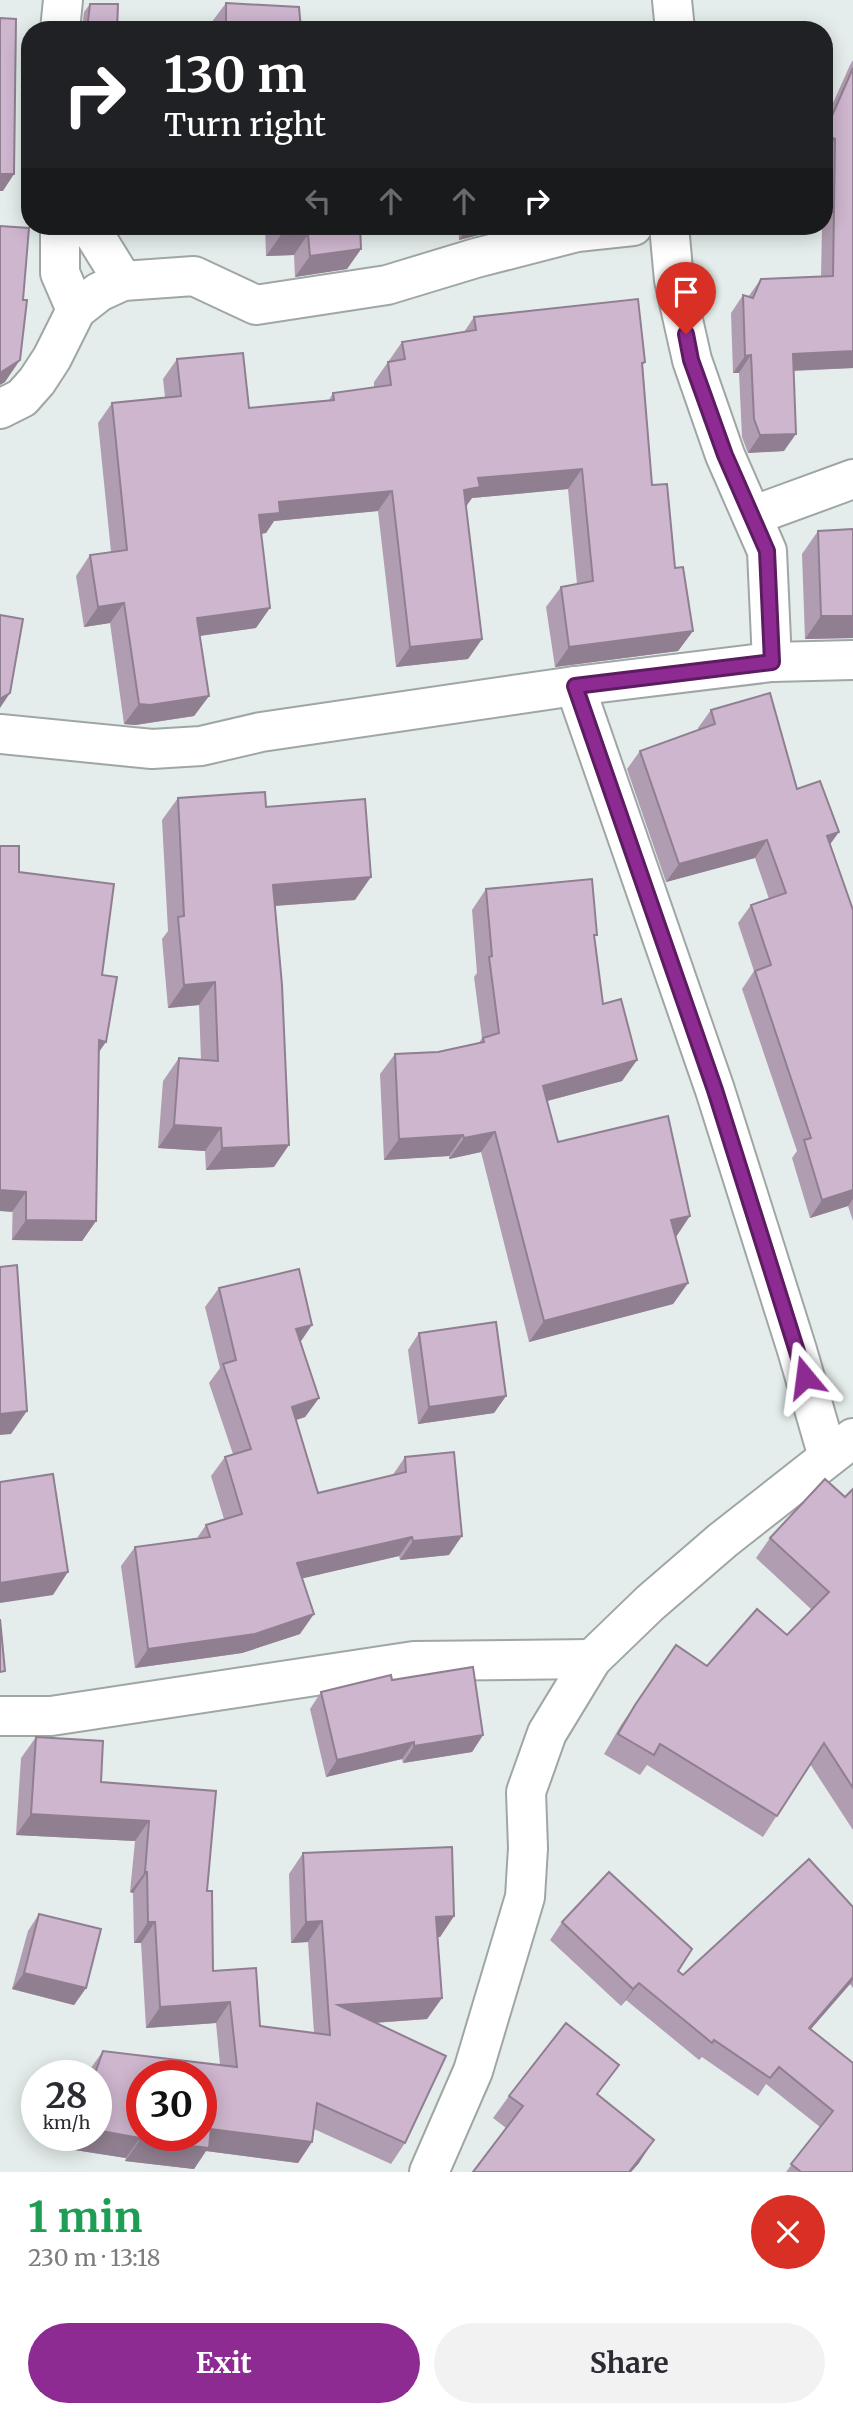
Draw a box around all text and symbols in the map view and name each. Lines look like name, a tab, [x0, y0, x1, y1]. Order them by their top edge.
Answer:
text: 130 m	[164, 44, 307, 105]
icon: right	[49, 49, 140, 140]
text: Turn right	[164, 105, 326, 145]
icon: left	[299, 182, 337, 220]
icon: ahead	[372, 182, 410, 220]
icon: ahead	[445, 182, 483, 220]
icon: right	[518, 182, 556, 220]
pin	[656, 262, 716, 334]
icon: arrive	[667, 273, 705, 311]
position arrow	[768, 1340, 842, 1414]
speed limit sign: 30	[126, 2060, 217, 2151]
text: 28	[45, 2074, 88, 2118]
text: km/h	[43, 2111, 90, 2134]
text: 1 min	[28, 2191, 142, 2243]
button: close	[751, 2195, 825, 2269]
text: 230 m · 13:18	[28, 2243, 160, 2272]
button: Exit	[28, 2323, 420, 2403]
button: Share	[434, 2323, 825, 2403]

